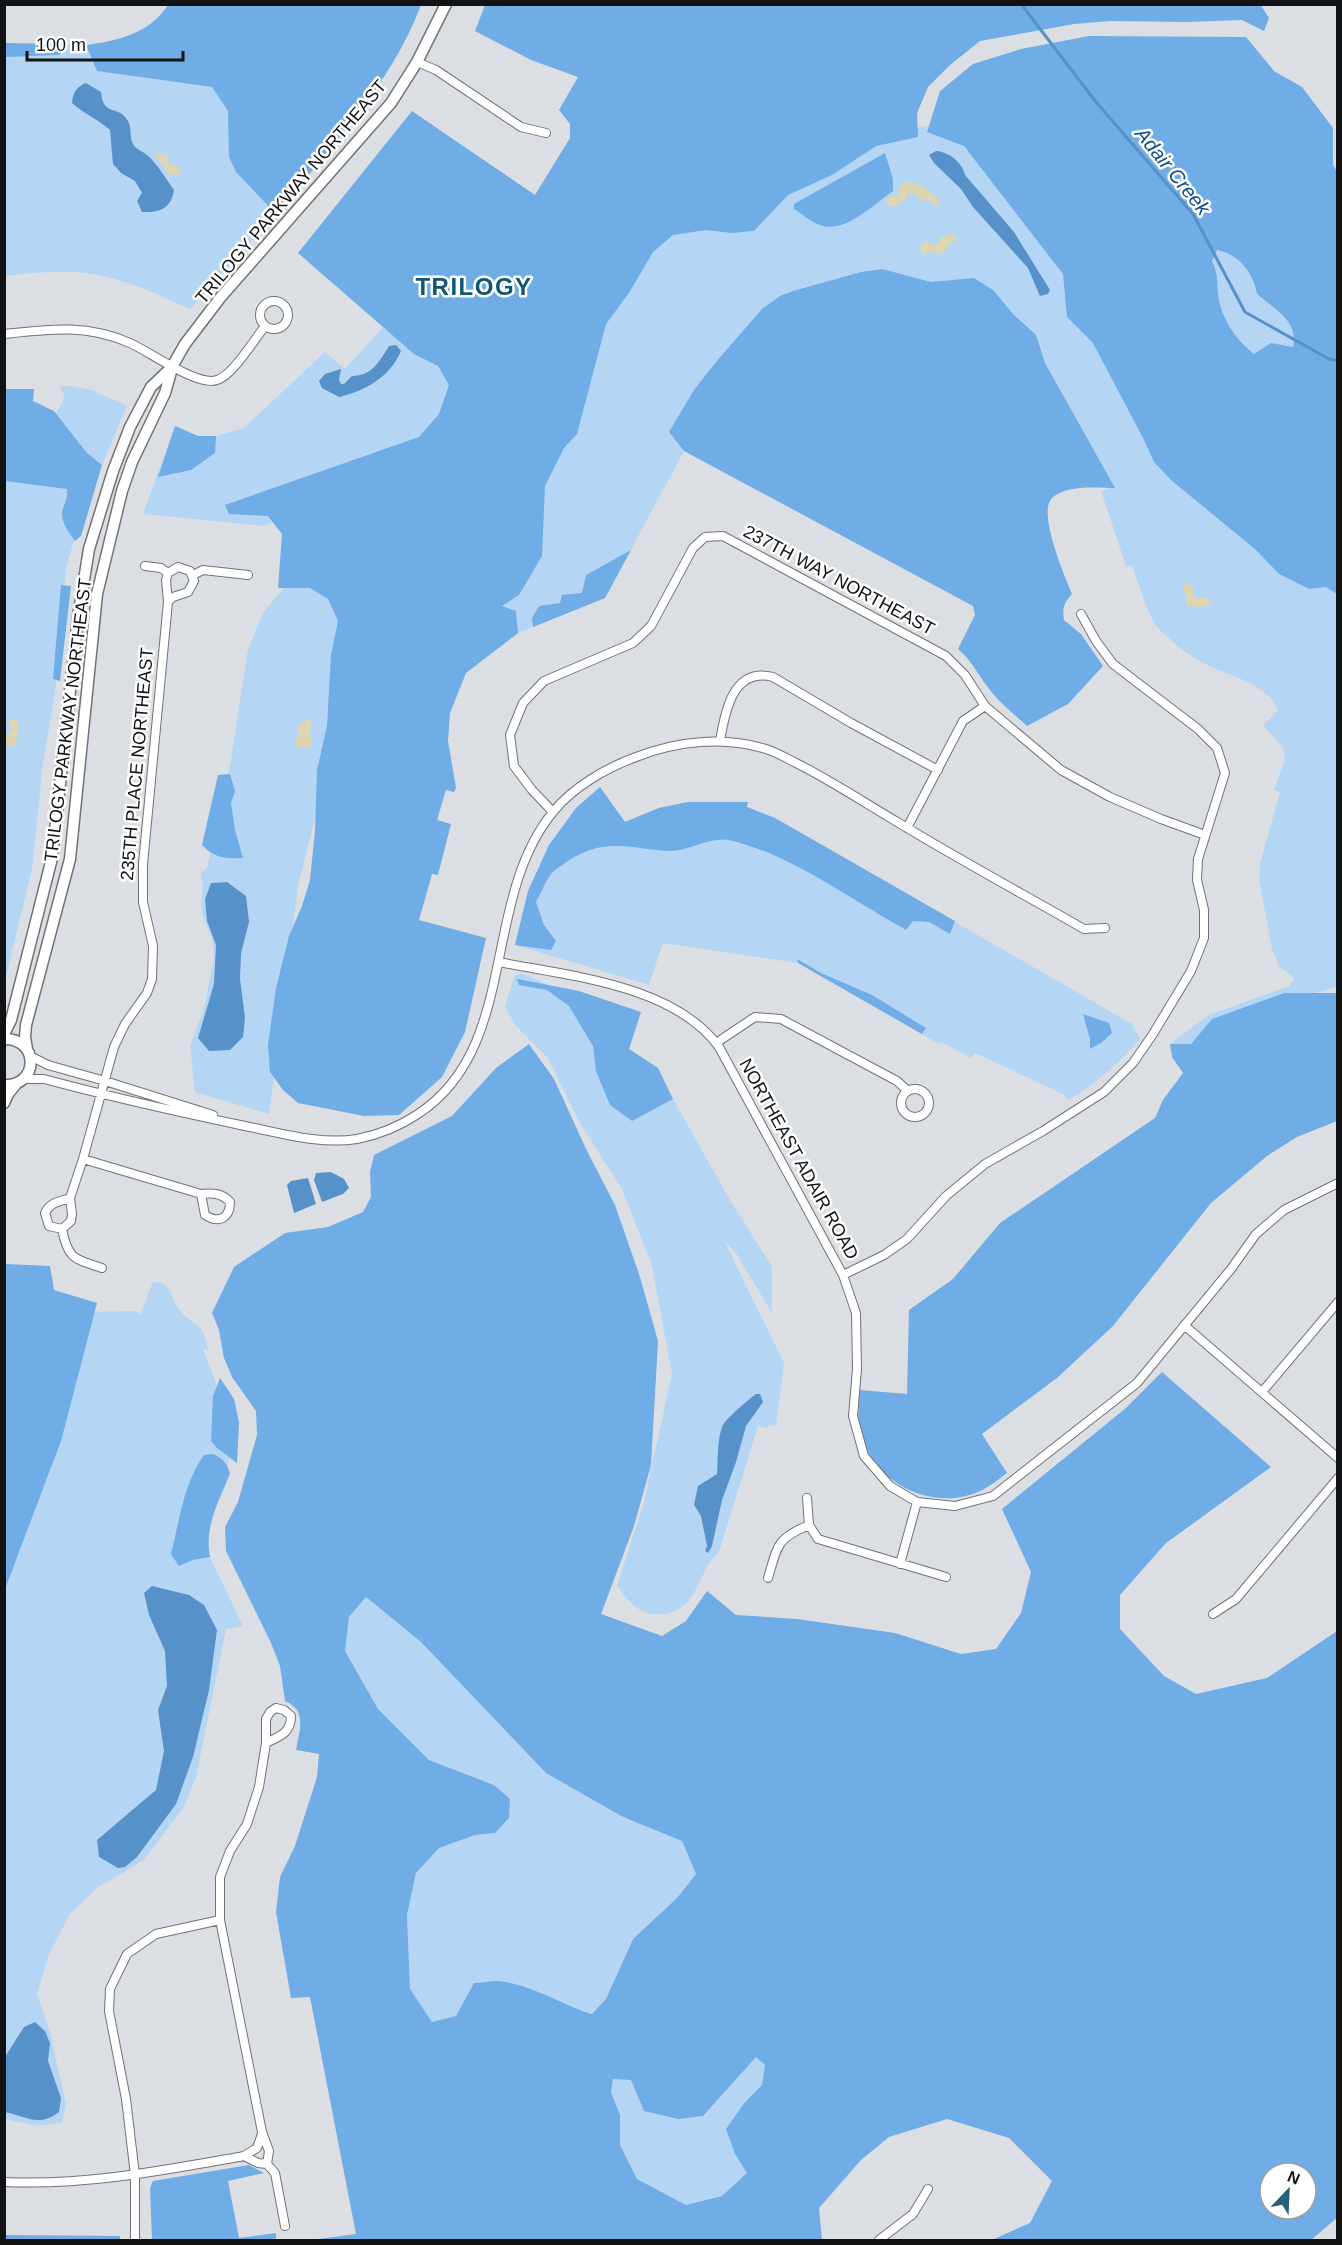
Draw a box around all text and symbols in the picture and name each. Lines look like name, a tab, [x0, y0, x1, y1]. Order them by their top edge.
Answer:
scale bar	[27, 24, 183, 62]
text: 100 m	[36, 35, 86, 55]
street label: TRILOGY PARKWAY NORTHEAST	[192, 76, 390, 308]
water label: Adair Creek	[1131, 122, 1215, 220]
district label: TRILOGY	[415, 273, 533, 300]
street label: 237TH WAY NORTHEAST	[740, 521, 938, 639]
street label: TRILOGY PARKWAY NORTHEAST	[41, 577, 95, 863]
street label: 235TH PLACE NORTHEAST	[117, 647, 157, 881]
street label: NORTHEAST ADAIR ROAD	[735, 1055, 863, 1263]
north arrow	[1258, 2161, 1318, 2221]
text: N	[1285, 2168, 1302, 2188]

